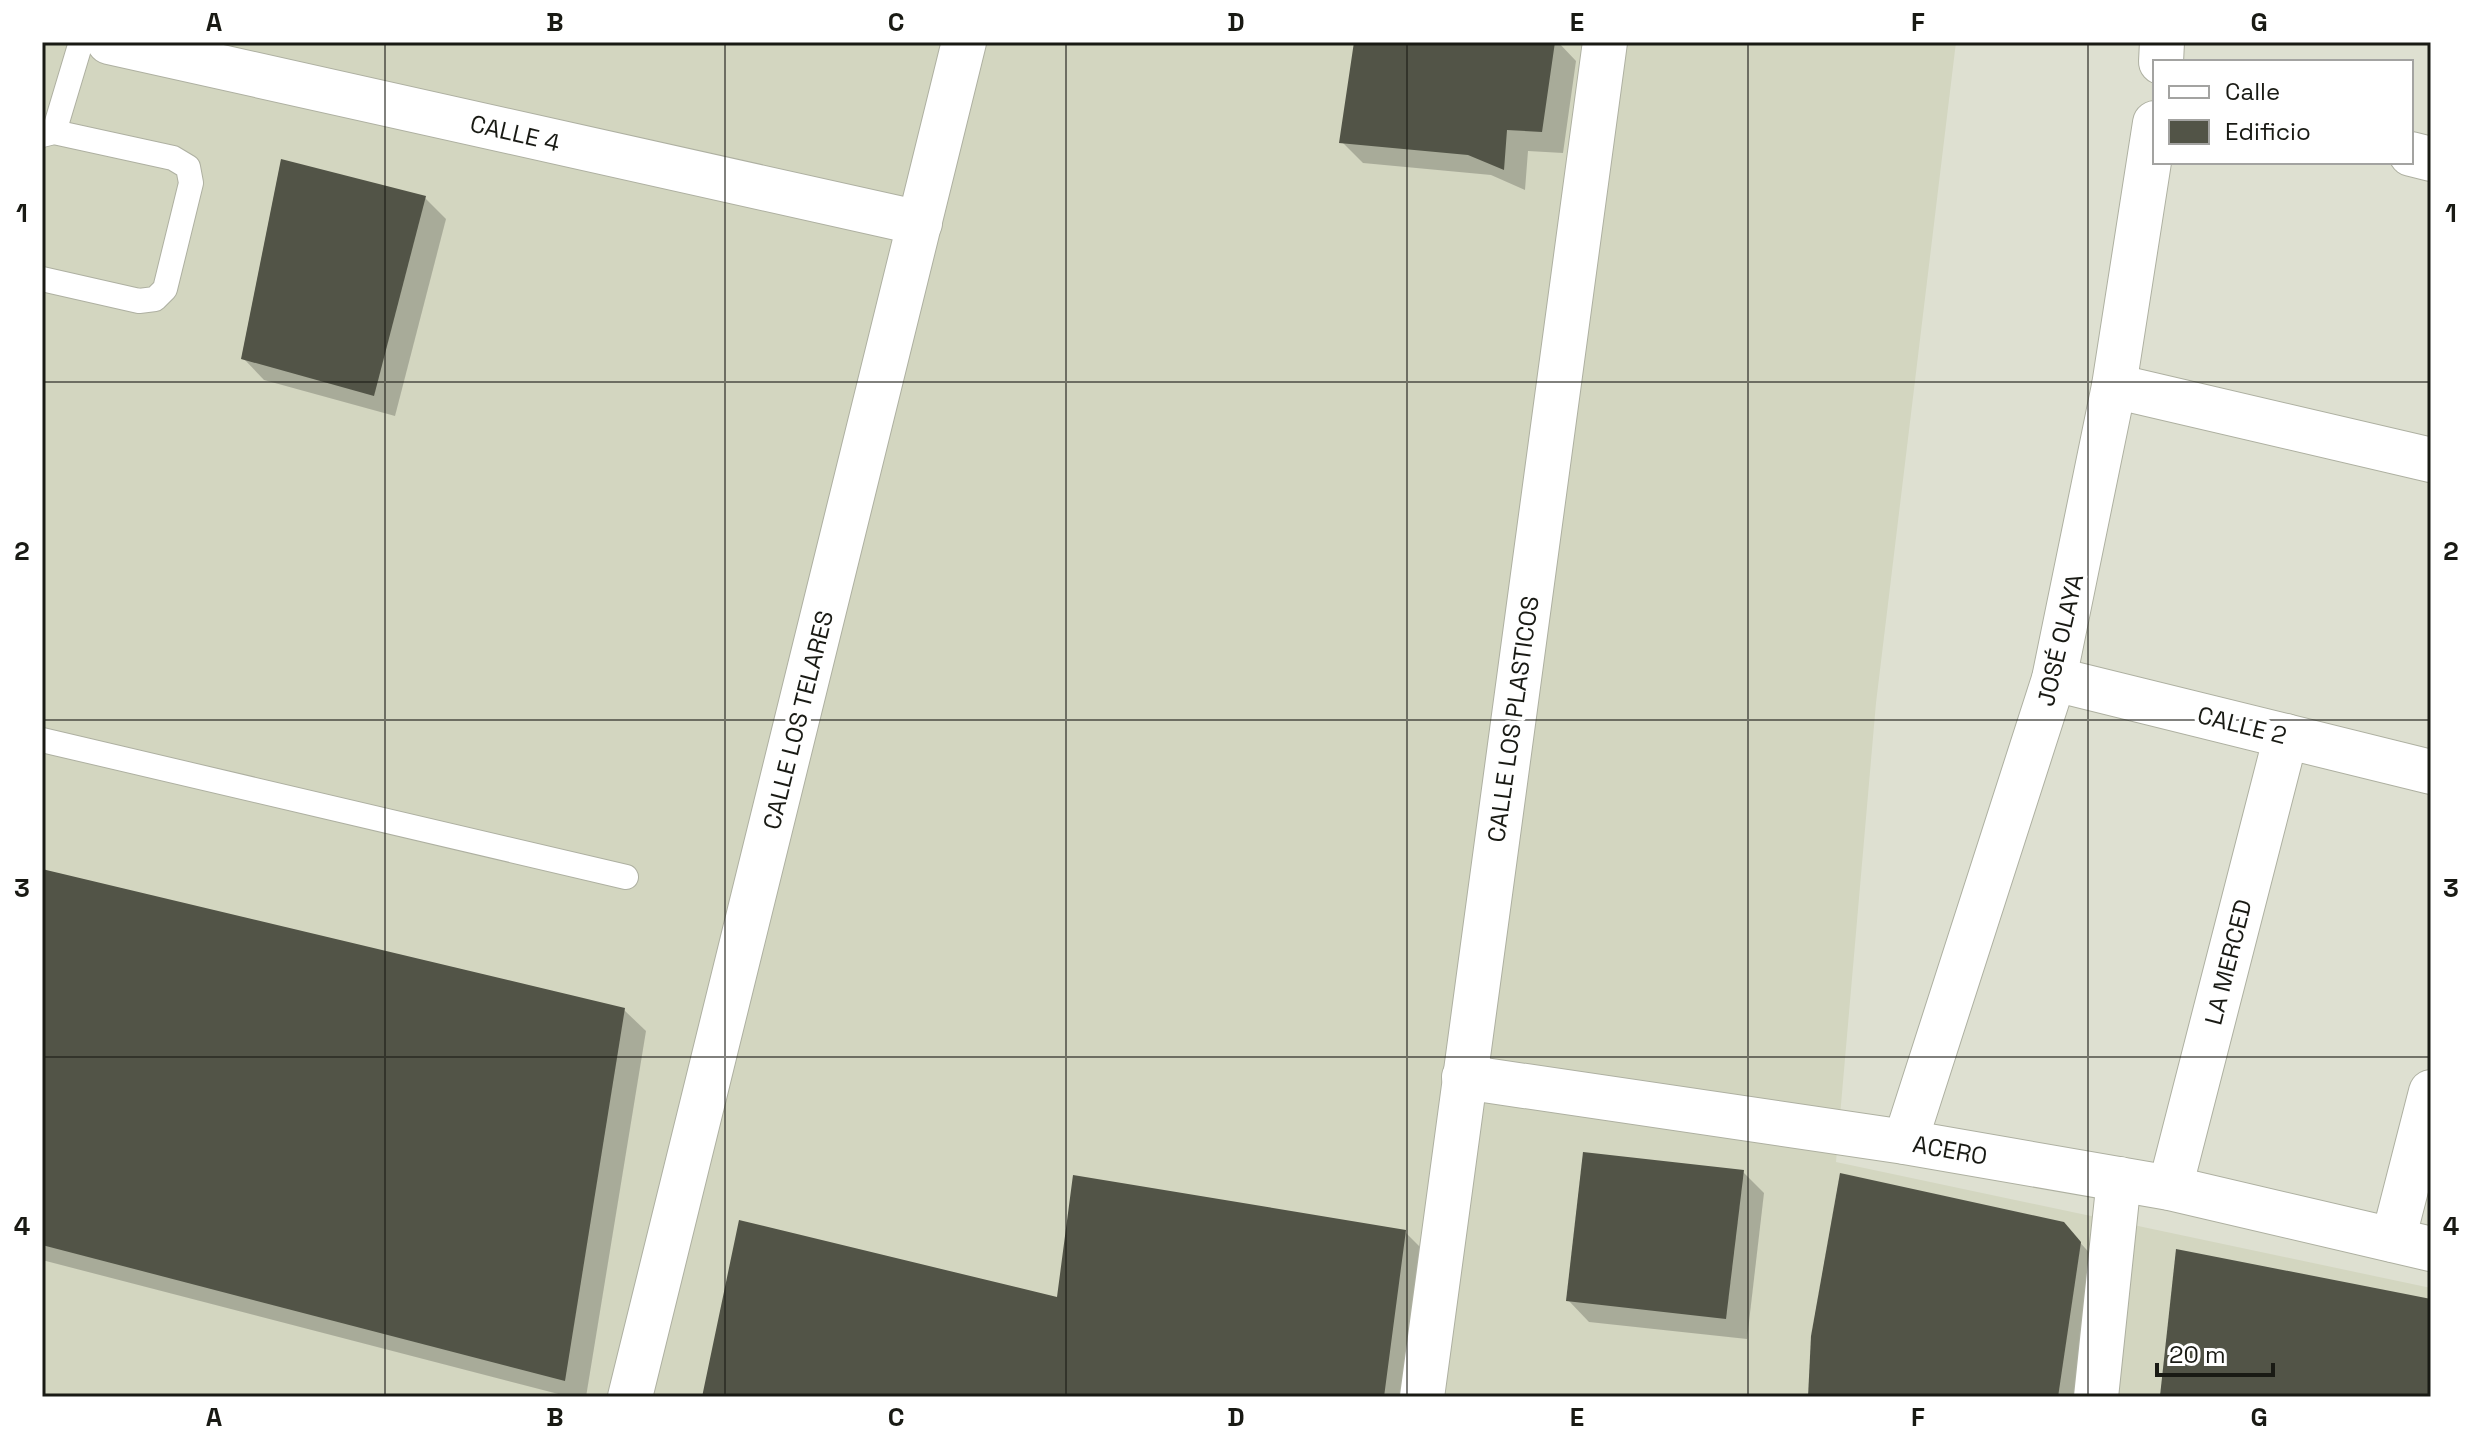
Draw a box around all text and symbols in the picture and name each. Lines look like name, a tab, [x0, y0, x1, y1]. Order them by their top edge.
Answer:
text: A	[206, 5, 223, 39]
text: B	[546, 5, 564, 39]
text: C	[888, 5, 904, 39]
text: D	[1227, 5, 1245, 39]
text: E	[1570, 5, 1584, 39]
text: F	[1911, 5, 1925, 39]
text: G	[2250, 5, 2268, 39]
legend	[2153, 60, 2413, 164]
text: Calle	[2225, 76, 2280, 107]
street label: CALLE 4	[467, 108, 563, 158]
text: Edificio	[2225, 116, 2311, 147]
text: 1	[16, 196, 28, 230]
text: 1	[2445, 196, 2457, 230]
text: 2	[14, 534, 30, 568]
text: 2	[2443, 534, 2459, 568]
street label: JOSÉ OLAYA	[2030, 571, 2090, 709]
street label: CALLE LOS PLASTICOS	[1480, 594, 1546, 844]
street label: CALLE LOS TELARES	[756, 607, 840, 833]
street label: CALLE 2	[2194, 699, 2290, 751]
text: 3	[14, 871, 30, 905]
text: 3	[2443, 871, 2459, 905]
street label: LA MERCED	[2197, 896, 2259, 1028]
street label: ACERO	[1910, 1128, 1990, 1172]
text: 4	[14, 1209, 30, 1243]
text: 4	[2443, 1209, 2459, 1243]
scale bar	[2157, 1327, 2273, 1377]
text: 20 m	[2169, 1339, 2226, 1370]
text: A	[206, 1400, 223, 1434]
text: B	[546, 1400, 564, 1434]
text: C	[888, 1400, 904, 1434]
text: D	[1227, 1400, 1245, 1434]
text: E	[1570, 1400, 1584, 1434]
text: F	[1911, 1400, 1925, 1434]
text: G	[2250, 1400, 2268, 1434]

